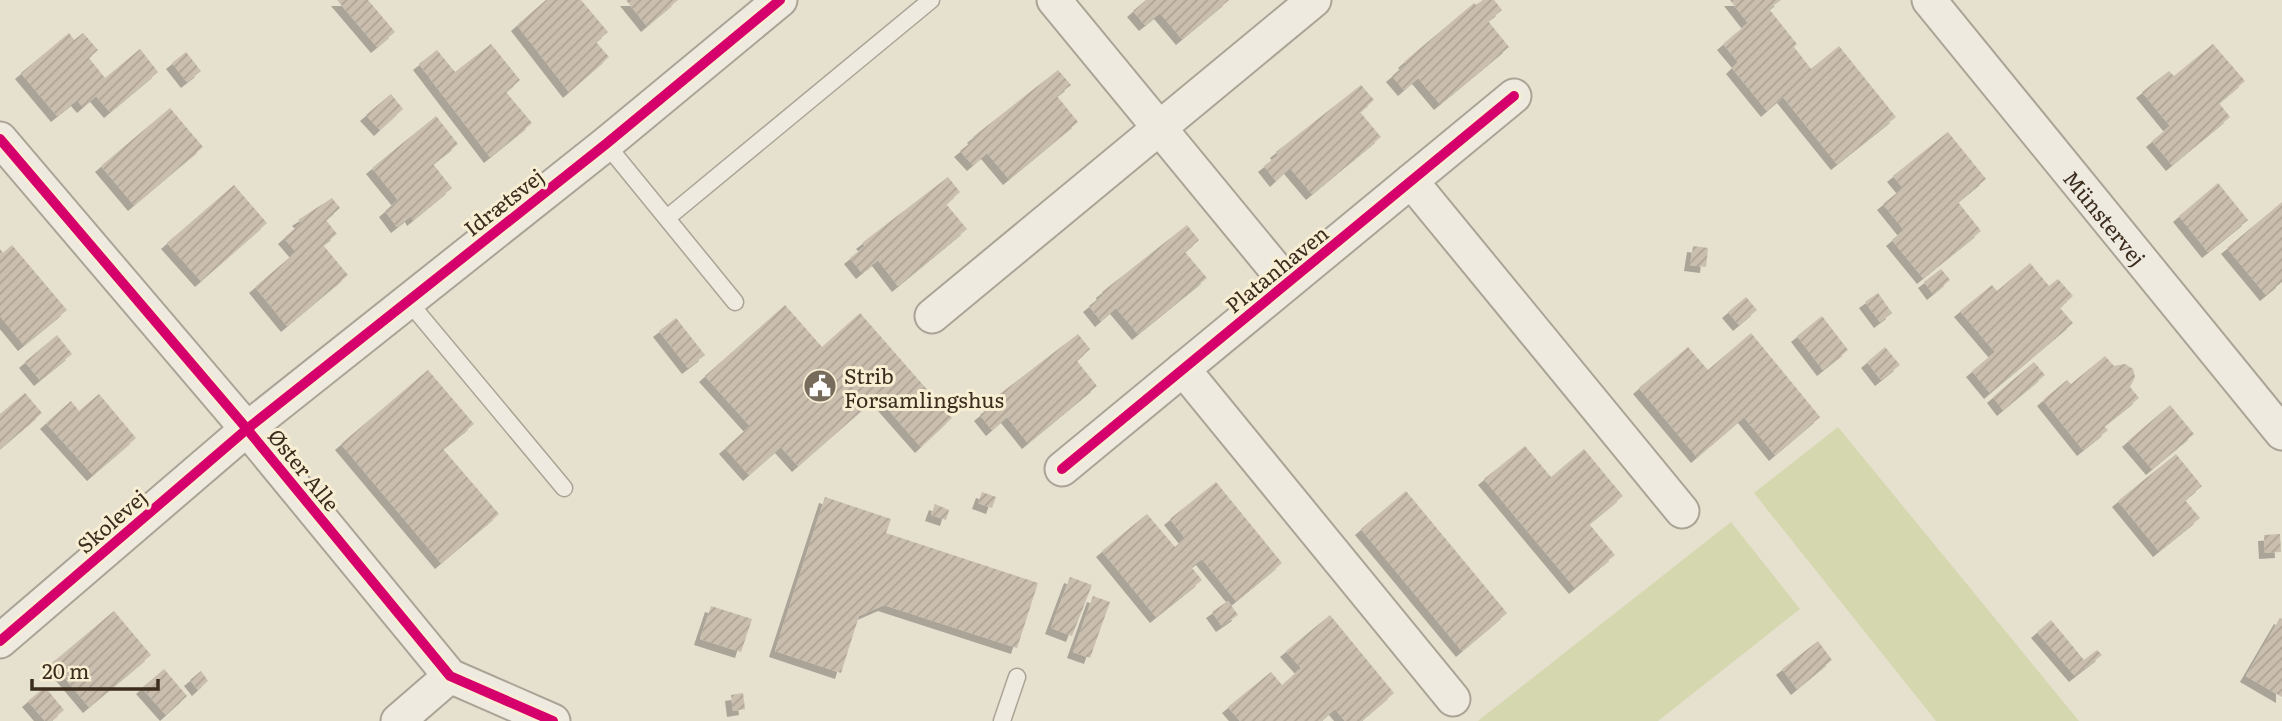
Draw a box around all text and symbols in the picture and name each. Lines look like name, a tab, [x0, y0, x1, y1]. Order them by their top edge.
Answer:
street label: Idrætsvej	[456, 160, 550, 242]
street label: Münstervej	[2058, 163, 2154, 271]
street label: Platanhaven	[1218, 217, 1334, 319]
place label: Strib Forsamlingshus	[844, 359, 1004, 414]
public building icon: Strib Forsamlingshus	[801, 367, 839, 405]
street label: Øster Alle	[262, 421, 348, 517]
street label: Skolevej	[69, 481, 153, 559]
scale bar	[32, 648, 158, 692]
text: 20 m	[42, 654, 89, 685]

